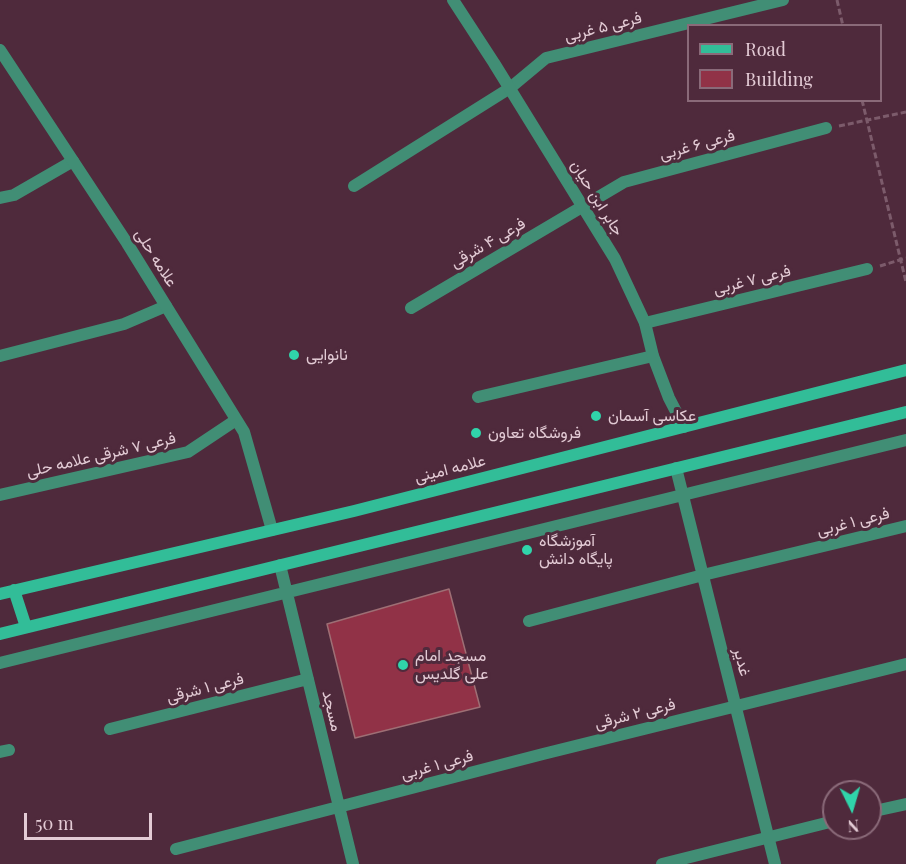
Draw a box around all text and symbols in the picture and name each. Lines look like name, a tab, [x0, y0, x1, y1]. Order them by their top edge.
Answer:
street label: فرعی ۵ غربی	[562, 8, 644, 46]
legend	[687, 24, 882, 102]
text: Road	[745, 37, 786, 61]
text: Building	[745, 67, 813, 91]
street label: فرعی ۶ غربی	[657, 126, 737, 164]
street label: جابر ابن حیان	[566, 157, 628, 239]
street label: فرعی ۴ شرقی	[447, 214, 529, 272]
street label: علامه حلی	[131, 225, 181, 291]
street label: فرعی ۷ غربی	[711, 261, 793, 299]
place label: نانوایی	[306, 345, 348, 365]
marker: نانوایی	[287, 348, 301, 362]
place label: عکاسی آسمان	[608, 406, 696, 426]
marker: عکاسی آسمان	[589, 409, 603, 423]
place label: فروشگاه تعاون	[488, 423, 581, 443]
marker: فروشگاه تعاون	[469, 426, 483, 440]
street label: فرعی ۷ شرقی علامه حلی	[24, 428, 178, 482]
street label: علامه امینی	[412, 451, 488, 487]
street label: فرعی ۱ غربی	[815, 504, 891, 540]
place label: آموزشگاه پایگاه دانش	[539, 531, 613, 569]
marker: آموزشگاه پایگاه دانش	[520, 543, 534, 557]
place label: مسجد امام علی گلدیس	[415, 646, 488, 684]
street label: غدیر	[729, 646, 755, 678]
marker: مسجد امام علی گلدیس	[396, 658, 410, 672]
street label: فرعی ۱ شرقی	[164, 669, 246, 707]
street label: مسجد	[318, 689, 346, 733]
street label: فرعی ۲ شرقی	[593, 695, 677, 733]
street label: فرعی ۱ غربی	[399, 746, 475, 784]
north arrow	[822, 780, 882, 840]
scale bar	[27, 801, 154, 839]
text: 50 m	[35, 811, 74, 835]
text: N	[847, 815, 860, 837]

